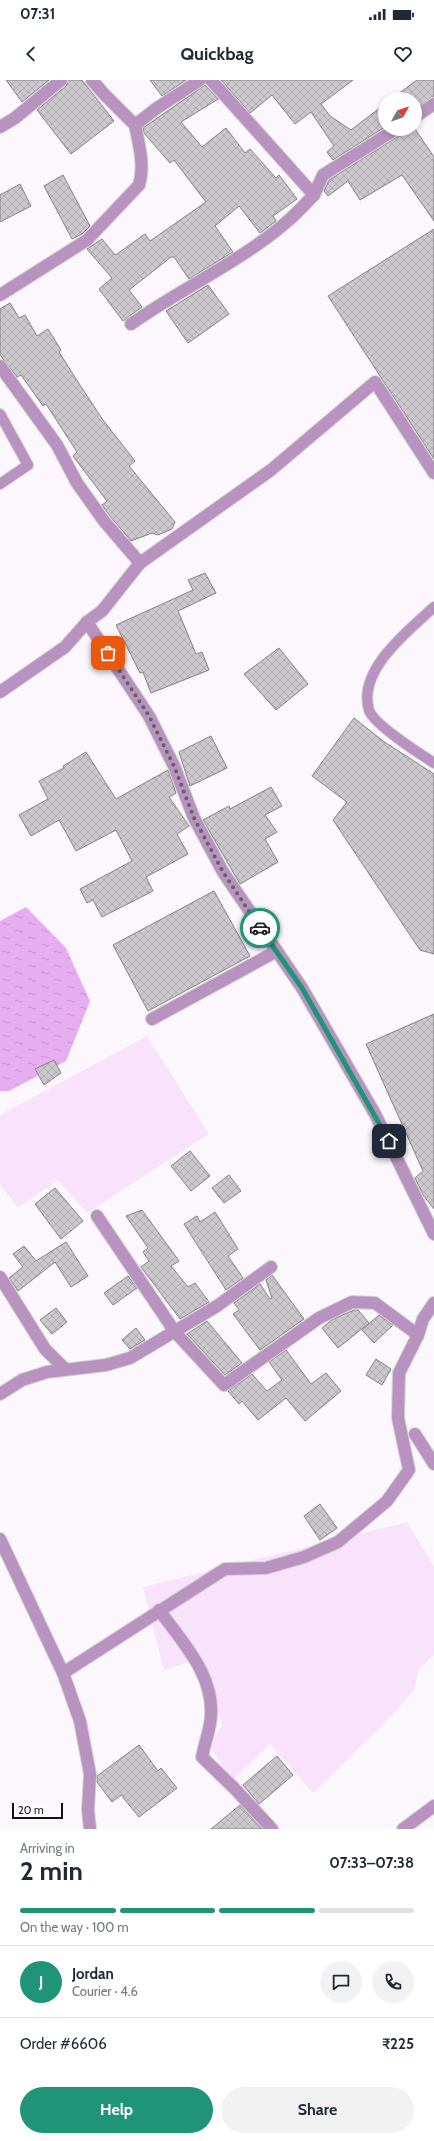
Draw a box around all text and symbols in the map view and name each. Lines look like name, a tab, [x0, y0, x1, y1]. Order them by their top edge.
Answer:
text: 07:31	[20, 5, 55, 23]
icon: back	[20, 43, 42, 65]
text: Quickbag	[180, 43, 254, 65]
icon: heart	[392, 43, 414, 65]
north arrow	[378, 92, 422, 136]
map controls	[378, 92, 422, 136]
pin	[91, 636, 125, 670]
icon: bag	[97, 642, 119, 664]
courier	[240, 908, 280, 948]
icon: car	[249, 917, 271, 939]
pin	[372, 1124, 406, 1158]
icon: home	[378, 1130, 400, 1152]
scale bar	[12, 1801, 63, 1820]
text: 20 m	[18, 1803, 44, 1817]
text: Arriving in	[20, 1840, 75, 1856]
text: 07:33–07:38	[329, 1854, 414, 1872]
text: 2 min	[20, 1855, 83, 1887]
text: On the way · 100 m	[20, 1919, 129, 1935]
button: chat	[320, 1961, 362, 2003]
button: phone	[372, 1961, 414, 2003]
text: Jordan	[72, 1965, 114, 1983]
text: J	[39, 1973, 43, 1991]
text: Courier · 4.6	[72, 1983, 138, 1999]
text: Order #6606	[20, 2035, 107, 2053]
text: ₹225	[382, 2035, 414, 2053]
button: Help	[20, 2087, 213, 2133]
button: Share	[221, 2087, 414, 2133]

